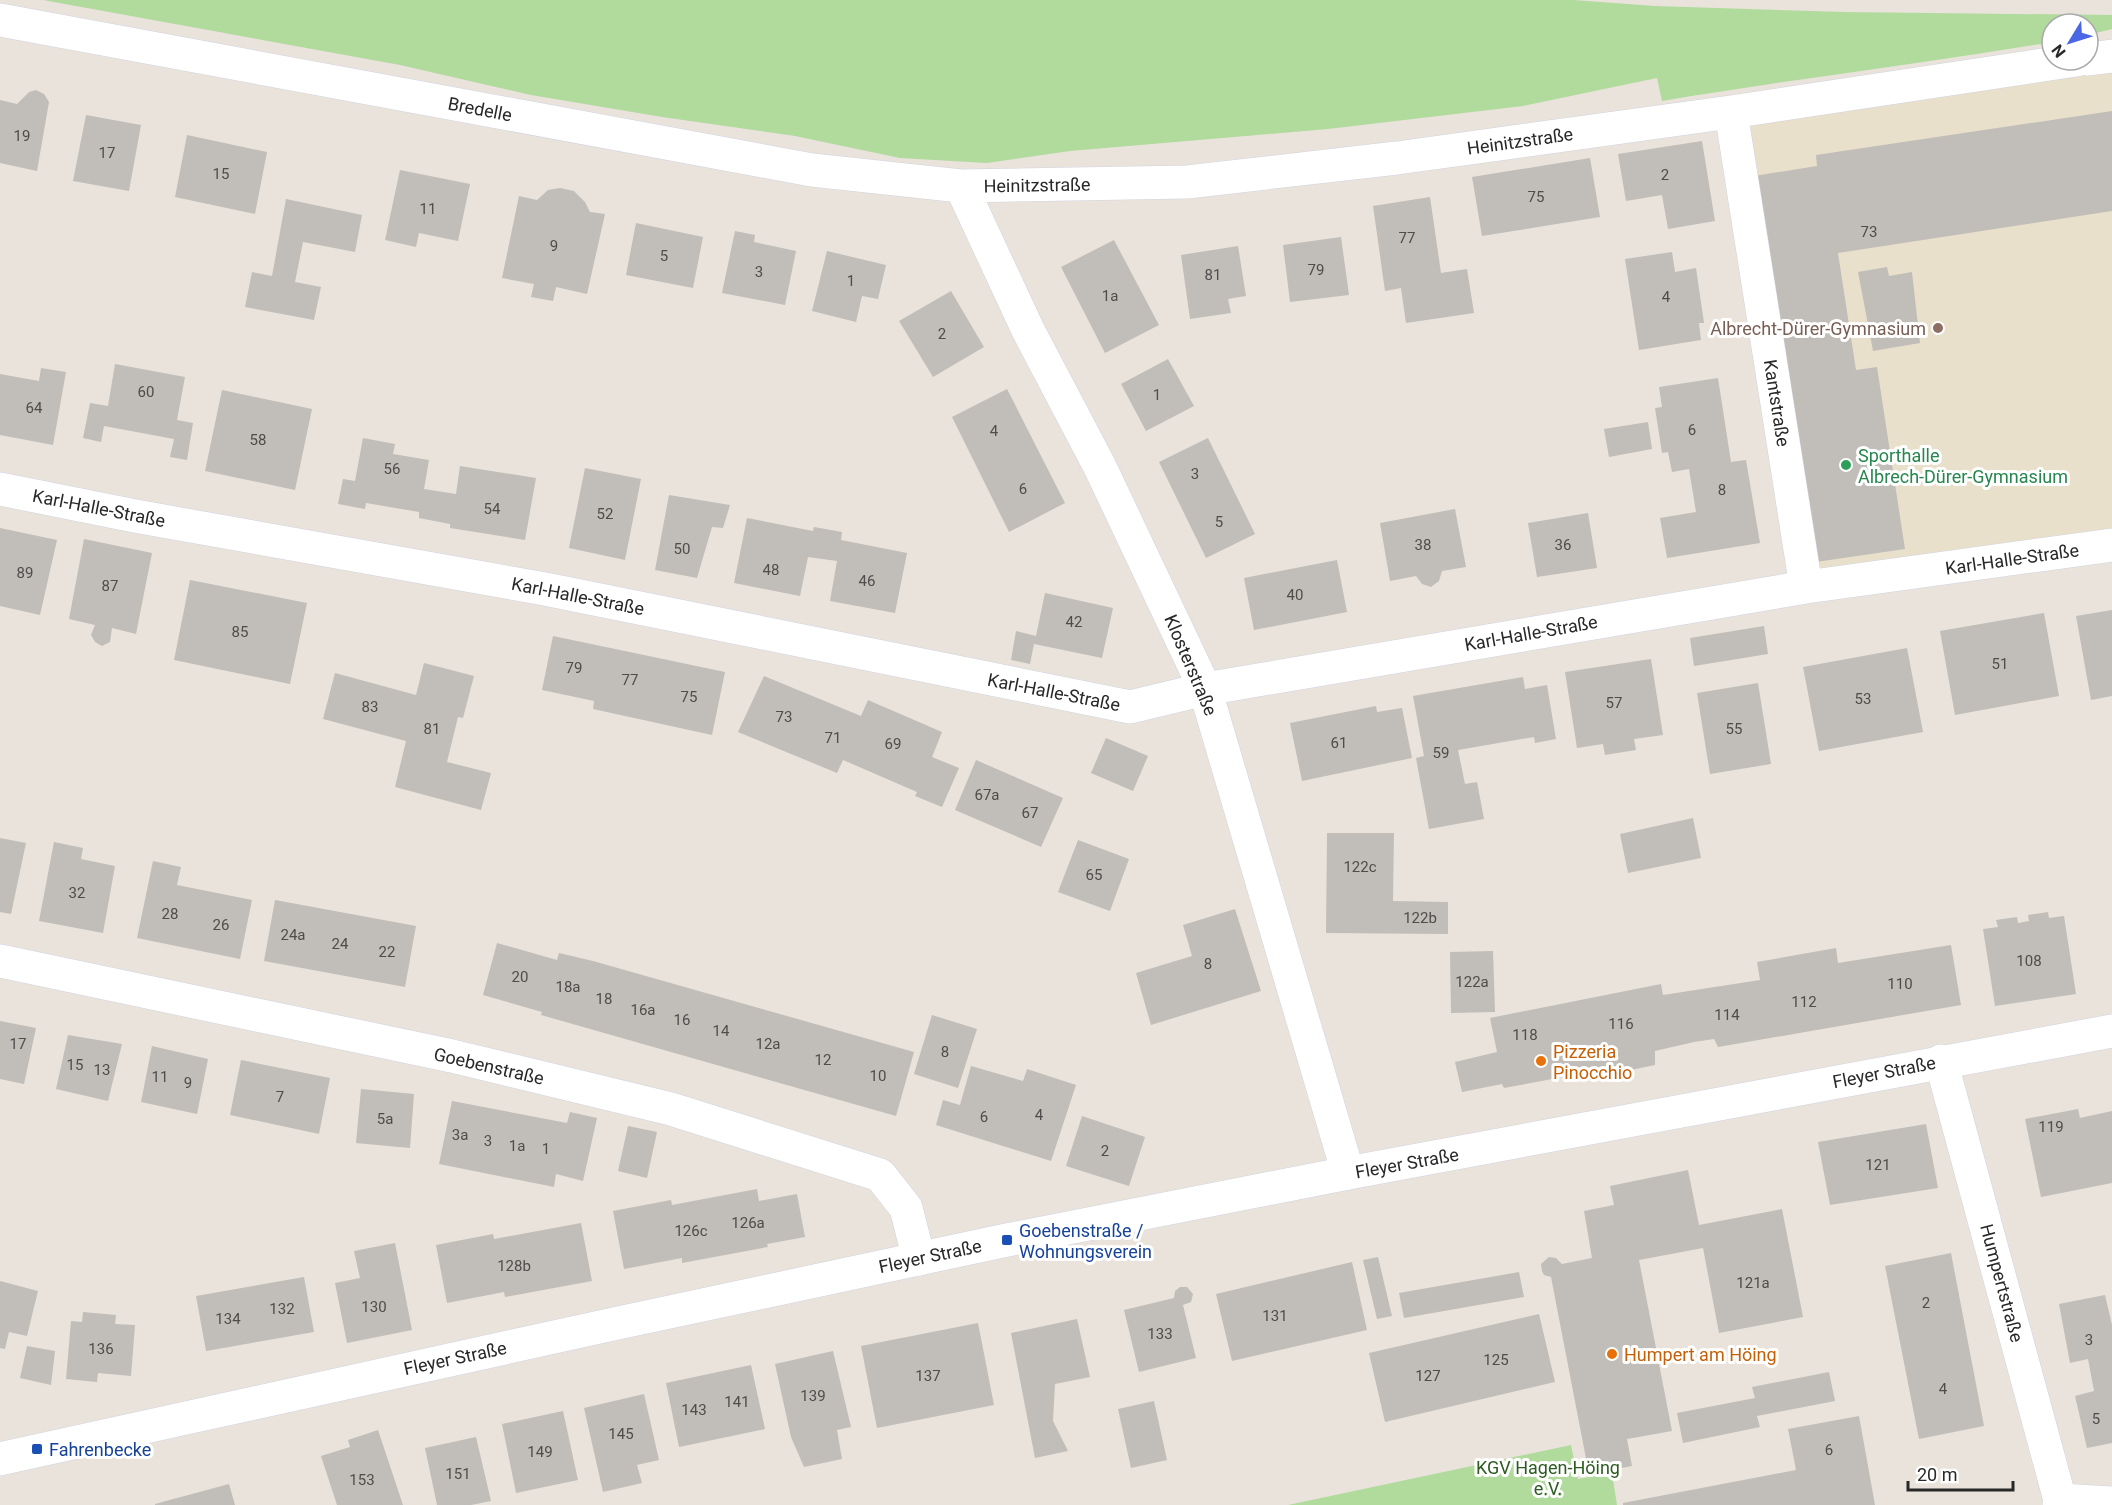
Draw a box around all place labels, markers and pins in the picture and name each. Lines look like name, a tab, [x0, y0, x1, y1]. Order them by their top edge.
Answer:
place label: Albrecht-Dürer-Gymnasium	[1710, 318, 1926, 339]
marker: Albrecht-Dürer-Gymnasium	[1931, 321, 1945, 335]
place label: Sporthalle Albrech-Dürer-Gymnasium	[1858, 445, 2068, 487]
marker: Sporthalle Albrech-Dürer-Gymnasium	[1839, 458, 1853, 472]
place label: Pizzeria Pinocchio	[1553, 1041, 1632, 1083]
marker: Pizzeria Pinocchio	[1534, 1054, 1548, 1068]
place label: Goebenstraße / Wohnungsverein	[1019, 1220, 1152, 1262]
marker: Goebenstraße / Wohnungsverein	[1000, 1233, 1014, 1247]
place label: Humpert am Höing	[1624, 1344, 1777, 1365]
marker: Humpert am Höing	[1605, 1347, 1619, 1361]
place label: Fahrenbecke	[49, 1439, 151, 1460]
marker: Fahrenbecke	[30, 1442, 44, 1456]

